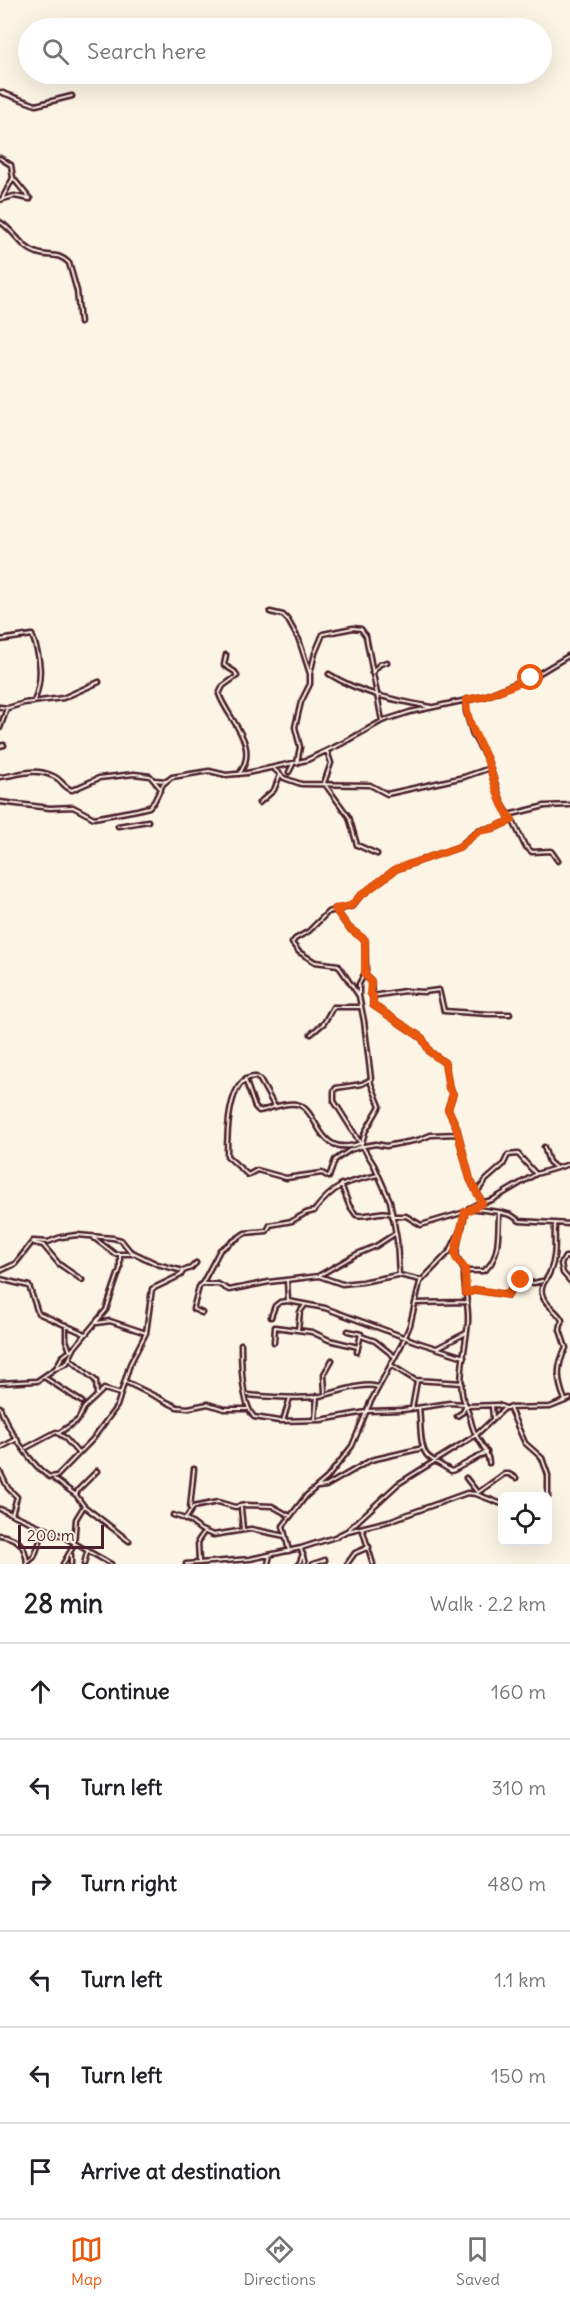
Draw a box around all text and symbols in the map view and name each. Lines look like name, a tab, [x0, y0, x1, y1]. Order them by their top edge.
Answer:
search box	[18, 18, 552, 84]
icon: search	[39, 35, 72, 68]
text: Search here	[87, 37, 206, 65]
route start	[517, 664, 543, 690]
route end	[507, 1266, 533, 1292]
map controls	[498, 1492, 552, 1546]
button: locate	[498, 1492, 552, 1546]
scale bar	[18, 1522, 104, 1550]
text: 200 m	[27, 1525, 75, 1545]
text: 28 min	[24, 1587, 103, 1620]
text: Walk · 2.2 km	[430, 1591, 546, 1616]
icon: ahead	[24, 1675, 57, 1708]
text: Continue	[81, 1677, 170, 1705]
text: 160 m	[491, 1679, 546, 1704]
icon: left	[24, 1771, 57, 1804]
text: Turn left	[81, 1773, 162, 1801]
text: 310 m	[491, 1775, 546, 1800]
icon: right	[24, 1867, 57, 1900]
text: Turn right	[81, 1869, 177, 1897]
text: 480 m	[487, 1871, 546, 1896]
icon: left	[24, 1963, 57, 1996]
text: Turn left	[81, 1965, 162, 1993]
text: 1.1 km	[494, 1967, 546, 1992]
icon: left	[24, 2059, 57, 2092]
text: Turn left	[81, 2061, 162, 2089]
text: 150 m	[491, 2063, 546, 2088]
icon: arrive	[24, 2155, 57, 2188]
text: Arrive at destination	[81, 2157, 281, 2185]
tab: Map	[70, 2233, 103, 2289]
tab: Directions	[243, 2233, 316, 2289]
tab: Saved	[456, 2233, 500, 2289]

